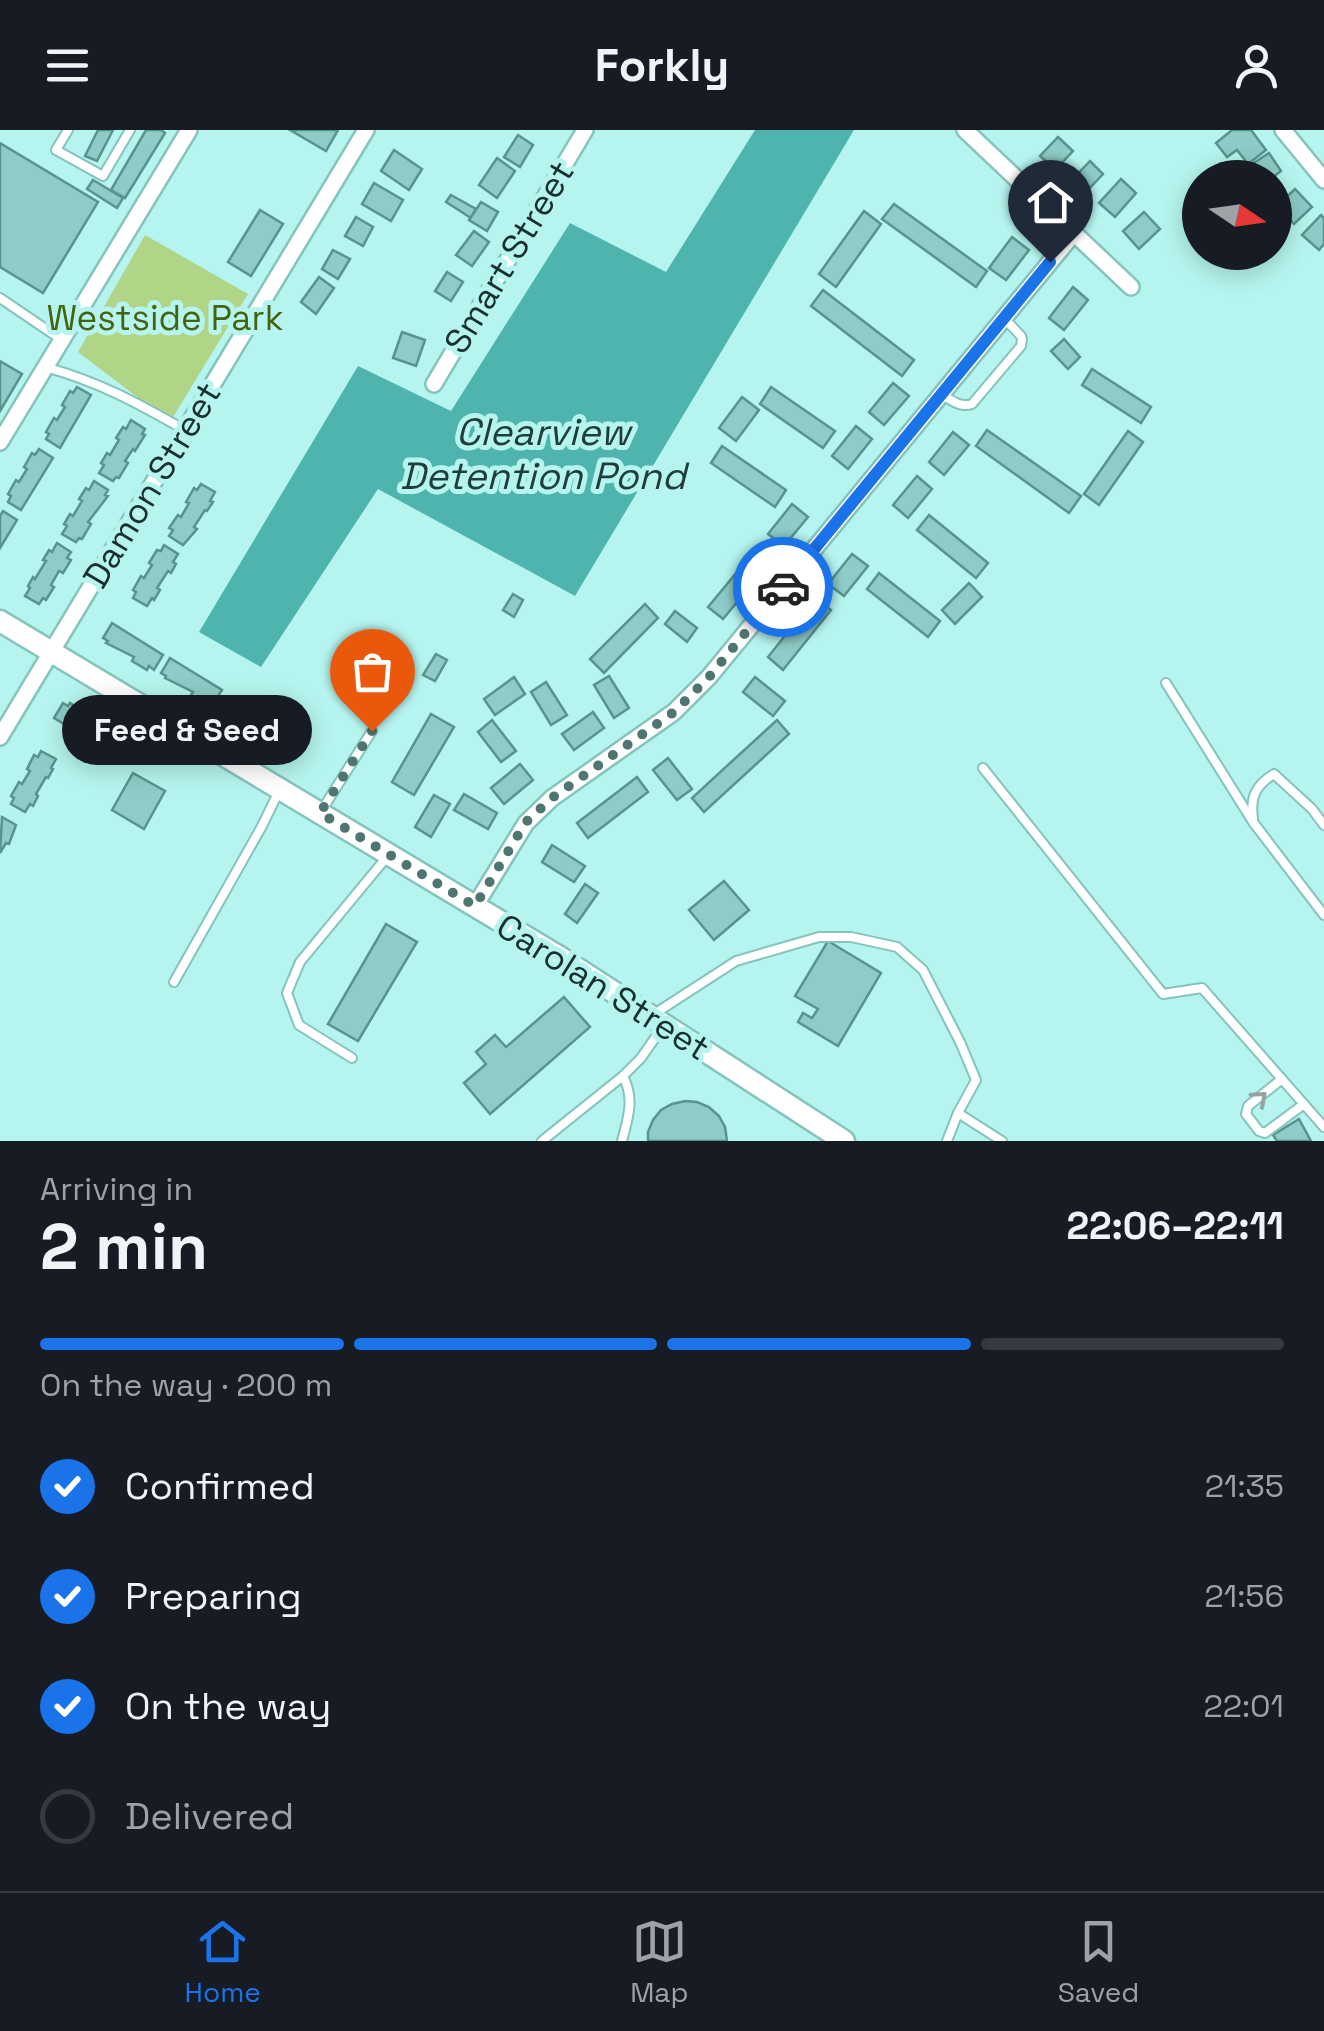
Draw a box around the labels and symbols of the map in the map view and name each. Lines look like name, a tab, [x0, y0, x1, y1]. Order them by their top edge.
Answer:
street label: Smart Street	[434, 153, 584, 361]
pin	[1008, 160, 1093, 263]
north arrow	[1182, 160, 1292, 270]
park label: Westside Park	[46, 296, 284, 340]
street label: Damon Street	[73, 374, 231, 596]
water label: Clearview Detention Pond	[400, 408, 689, 500]
courier	[733, 537, 833, 637]
pin	[330, 629, 415, 732]
callout: Feed & Seed	[62, 696, 312, 766]
street label: Carolan Street	[488, 904, 718, 1070]
one-way arrow	[1248, 1091, 1267, 1109]

